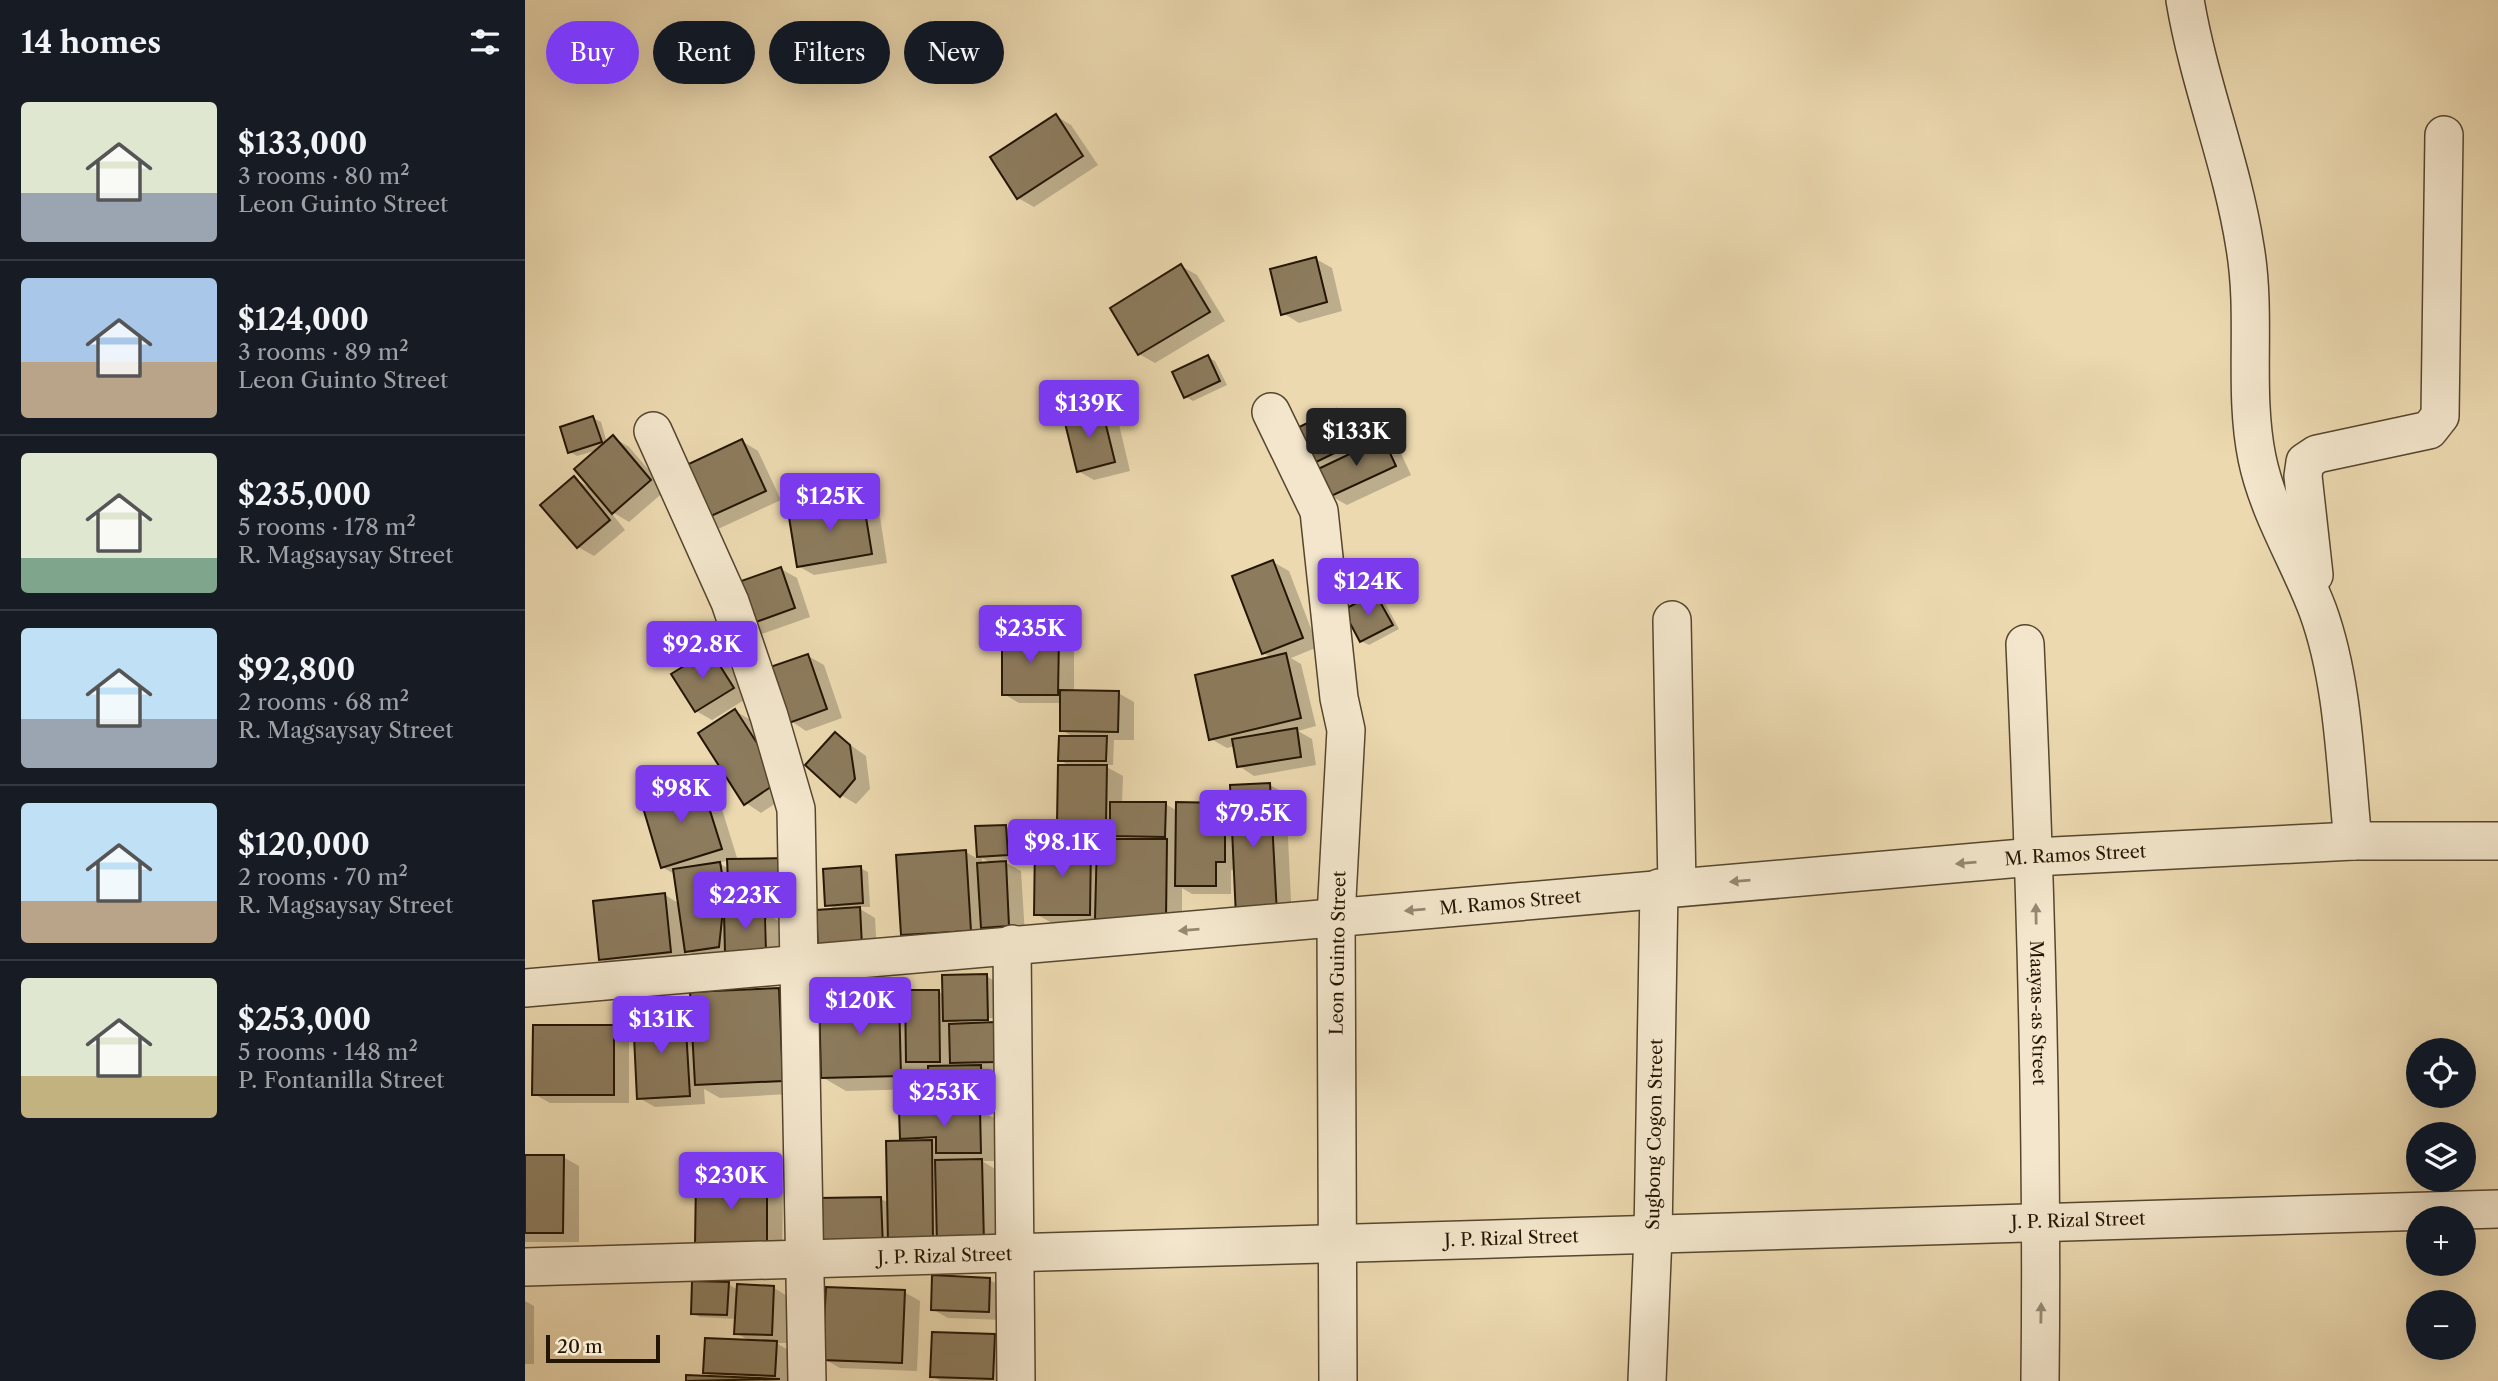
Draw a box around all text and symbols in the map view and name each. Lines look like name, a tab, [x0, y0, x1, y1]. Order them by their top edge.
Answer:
chip: Buy	[546, 21, 639, 84]
chip: Rent	[653, 21, 755, 84]
chip: Filters	[769, 21, 890, 84]
chip: New	[904, 21, 1004, 84]
icon: filters	[466, 23, 504, 61]
text: 14 homes	[21, 24, 161, 61]
text: $133,000	[238, 125, 367, 162]
icon: home	[77, 130, 161, 214]
text: 3 rooms · 80 m²	[238, 162, 410, 190]
text: Leon Guinto Street	[238, 190, 448, 218]
text: $124,000	[238, 301, 369, 338]
icon: home	[77, 306, 161, 390]
text: 3 rooms · 89 m²	[238, 338, 409, 366]
text: Leon Guinto Street	[238, 366, 448, 394]
pin: $139K	[1040, 380, 1138, 440]
text: $139K	[1055, 389, 1123, 417]
pin: $133K	[1307, 408, 1405, 468]
text: $133K	[1322, 417, 1390, 445]
pin: $125K	[781, 474, 879, 533]
text: $235,000	[238, 476, 371, 513]
icon: home	[77, 481, 161, 565]
text: $125K	[796, 482, 864, 510]
text: 5 rooms · 178 m²	[238, 513, 416, 541]
text: R. Magsaysay Street	[238, 541, 453, 569]
pin: $124K	[1319, 558, 1417, 618]
text: $124K	[1334, 567, 1402, 595]
pin: $235K	[981, 606, 1079, 665]
text: $235K	[995, 614, 1065, 642]
pin: $92.8K	[645, 622, 759, 681]
text: $92.8K	[662, 630, 742, 658]
text: $92,800	[238, 651, 355, 688]
icon: home	[77, 656, 161, 740]
text: 2 rooms · 68 m²	[238, 688, 409, 716]
text: R. Magsaysay Street	[238, 716, 453, 744]
pin: $98K	[640, 766, 722, 825]
text: $98K	[651, 774, 711, 802]
pin: $79.5K	[1196, 790, 1310, 850]
text: $79.5K	[1215, 799, 1291, 827]
pin: $98.1K	[1005, 820, 1119, 879]
text: $120,000	[238, 826, 370, 863]
text: $98.1K	[1024, 828, 1100, 856]
icon: home	[77, 831, 161, 915]
street label: M. Ramos Street	[2004, 840, 2147, 871]
one-way arrow	[1955, 858, 1977, 869]
text: 2 rooms · 70 m²	[238, 863, 408, 891]
street label: Leon Guinto Street	[1326, 870, 1350, 1035]
pin: $223K	[696, 872, 794, 932]
one-way arrow	[1728, 876, 1750, 887]
text: $223K	[709, 881, 781, 909]
street label: M. Ramos Street	[1439, 885, 1583, 920]
text: R. Magsaysay Street	[238, 891, 453, 919]
one-way arrow	[2030, 903, 2041, 925]
one-way arrow	[1404, 905, 1426, 916]
one-way arrow	[1178, 925, 1200, 936]
street label: Maayas-as Street	[2025, 940, 2050, 1086]
pin: $120K	[811, 978, 909, 1037]
text: $120K	[825, 986, 895, 1014]
pin: $131K	[612, 996, 710, 1056]
text: $253,000	[238, 1001, 371, 1038]
text: $131K	[629, 1005, 693, 1033]
icon: home	[77, 1006, 161, 1090]
text: 5 rooms · 148 m²	[238, 1038, 418, 1066]
street label: Sugbong Cogon Street	[1642, 1038, 1667, 1230]
map controls	[2406, 1038, 2476, 1360]
button: locate	[2406, 1038, 2476, 1108]
text: P. Fontanilla Street	[238, 1066, 444, 1094]
pin: $253K	[895, 1070, 993, 1129]
text: $253K	[909, 1078, 979, 1106]
button: layers	[2406, 1122, 2476, 1192]
pin: $230K	[682, 1152, 780, 1212]
text: $230K	[695, 1161, 767, 1189]
button: +	[2406, 1206, 2476, 1276]
street label: J. P. Rizal Street	[2008, 1207, 2146, 1234]
street label: J. P. Rizal Street	[1441, 1225, 1580, 1252]
street label: J. P. Rizal Street	[874, 1243, 1013, 1269]
button: −	[2406, 1290, 2476, 1360]
one-way arrow	[2035, 1302, 2047, 1324]
scale bar	[546, 1332, 660, 1364]
text: 20 m	[557, 1335, 603, 1358]

